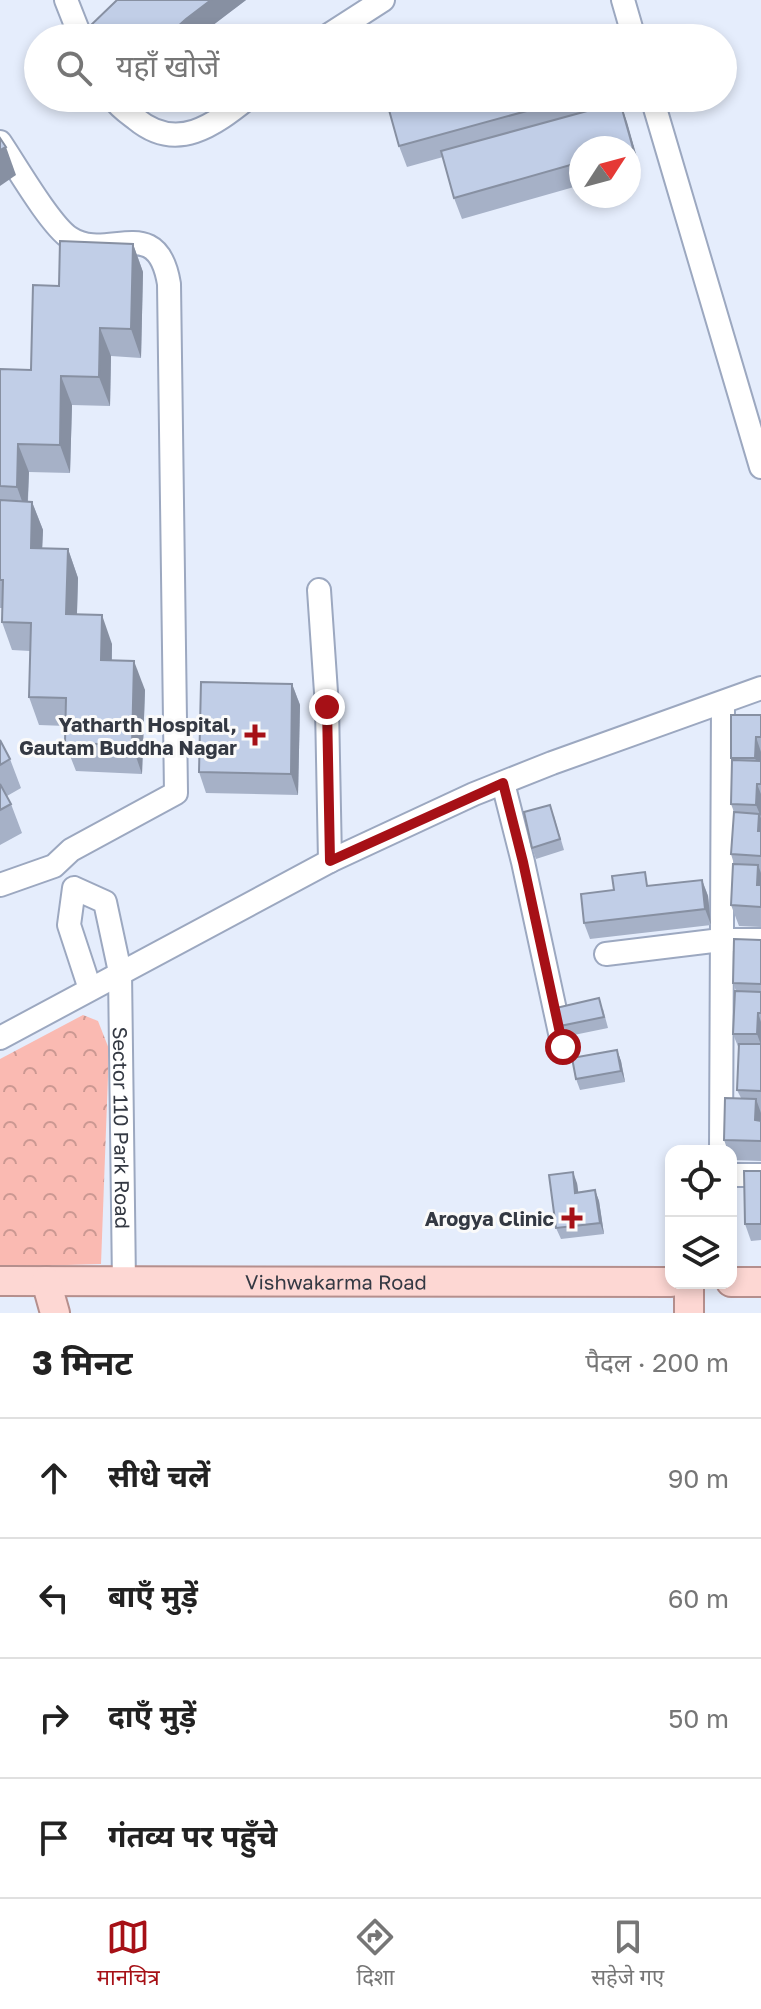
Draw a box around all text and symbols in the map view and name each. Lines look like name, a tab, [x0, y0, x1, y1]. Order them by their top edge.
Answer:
search box	[24, 24, 737, 112]
icon: search	[52, 46, 96, 90]
text: यहाँ खोजें	[116, 48, 219, 84]
north arrow	[569, 136, 641, 208]
route end	[309, 689, 345, 725]
place label: Yatharth Hospital, Gautam Buddha Nagar	[19, 712, 237, 759]
marker: Yatharth Hospital, Gautam Buddha Nagar	[244, 724, 266, 746]
street label: Sector 110 Park Road	[109, 1026, 135, 1229]
route start	[545, 1029, 581, 1065]
map controls	[665, 1145, 737, 1289]
button: locate	[665, 1145, 737, 1217]
place label: Arogya Clinic	[425, 1206, 554, 1230]
marker: Arogya Clinic	[561, 1207, 583, 1229]
button: layers	[665, 1217, 737, 1289]
street label: Vishwakarma Road	[245, 1269, 427, 1294]
text: 3 मिनट	[32, 1342, 133, 1382]
text: पैदल · 200 m	[585, 1347, 729, 1378]
icon: ahead	[32, 1456, 76, 1500]
text: सीधे चलें	[108, 1458, 210, 1494]
text: 90 m	[668, 1463, 729, 1494]
icon: left	[32, 1576, 76, 1620]
text: बाएँ मुड़ें	[108, 1578, 198, 1614]
text: 60 m	[668, 1583, 729, 1614]
icon: right	[32, 1696, 76, 1740]
text: दाएँ मुड़ें	[108, 1698, 196, 1734]
text: 50 m	[668, 1703, 729, 1734]
icon: arrive	[32, 1816, 76, 1860]
text: गंतव्य पर पहुँचे	[108, 1818, 277, 1854]
tab: मानचित्र	[97, 1915, 160, 1994]
tab: दिशा	[353, 1915, 397, 1994]
tab: सहेजे गए	[591, 1915, 664, 1994]

